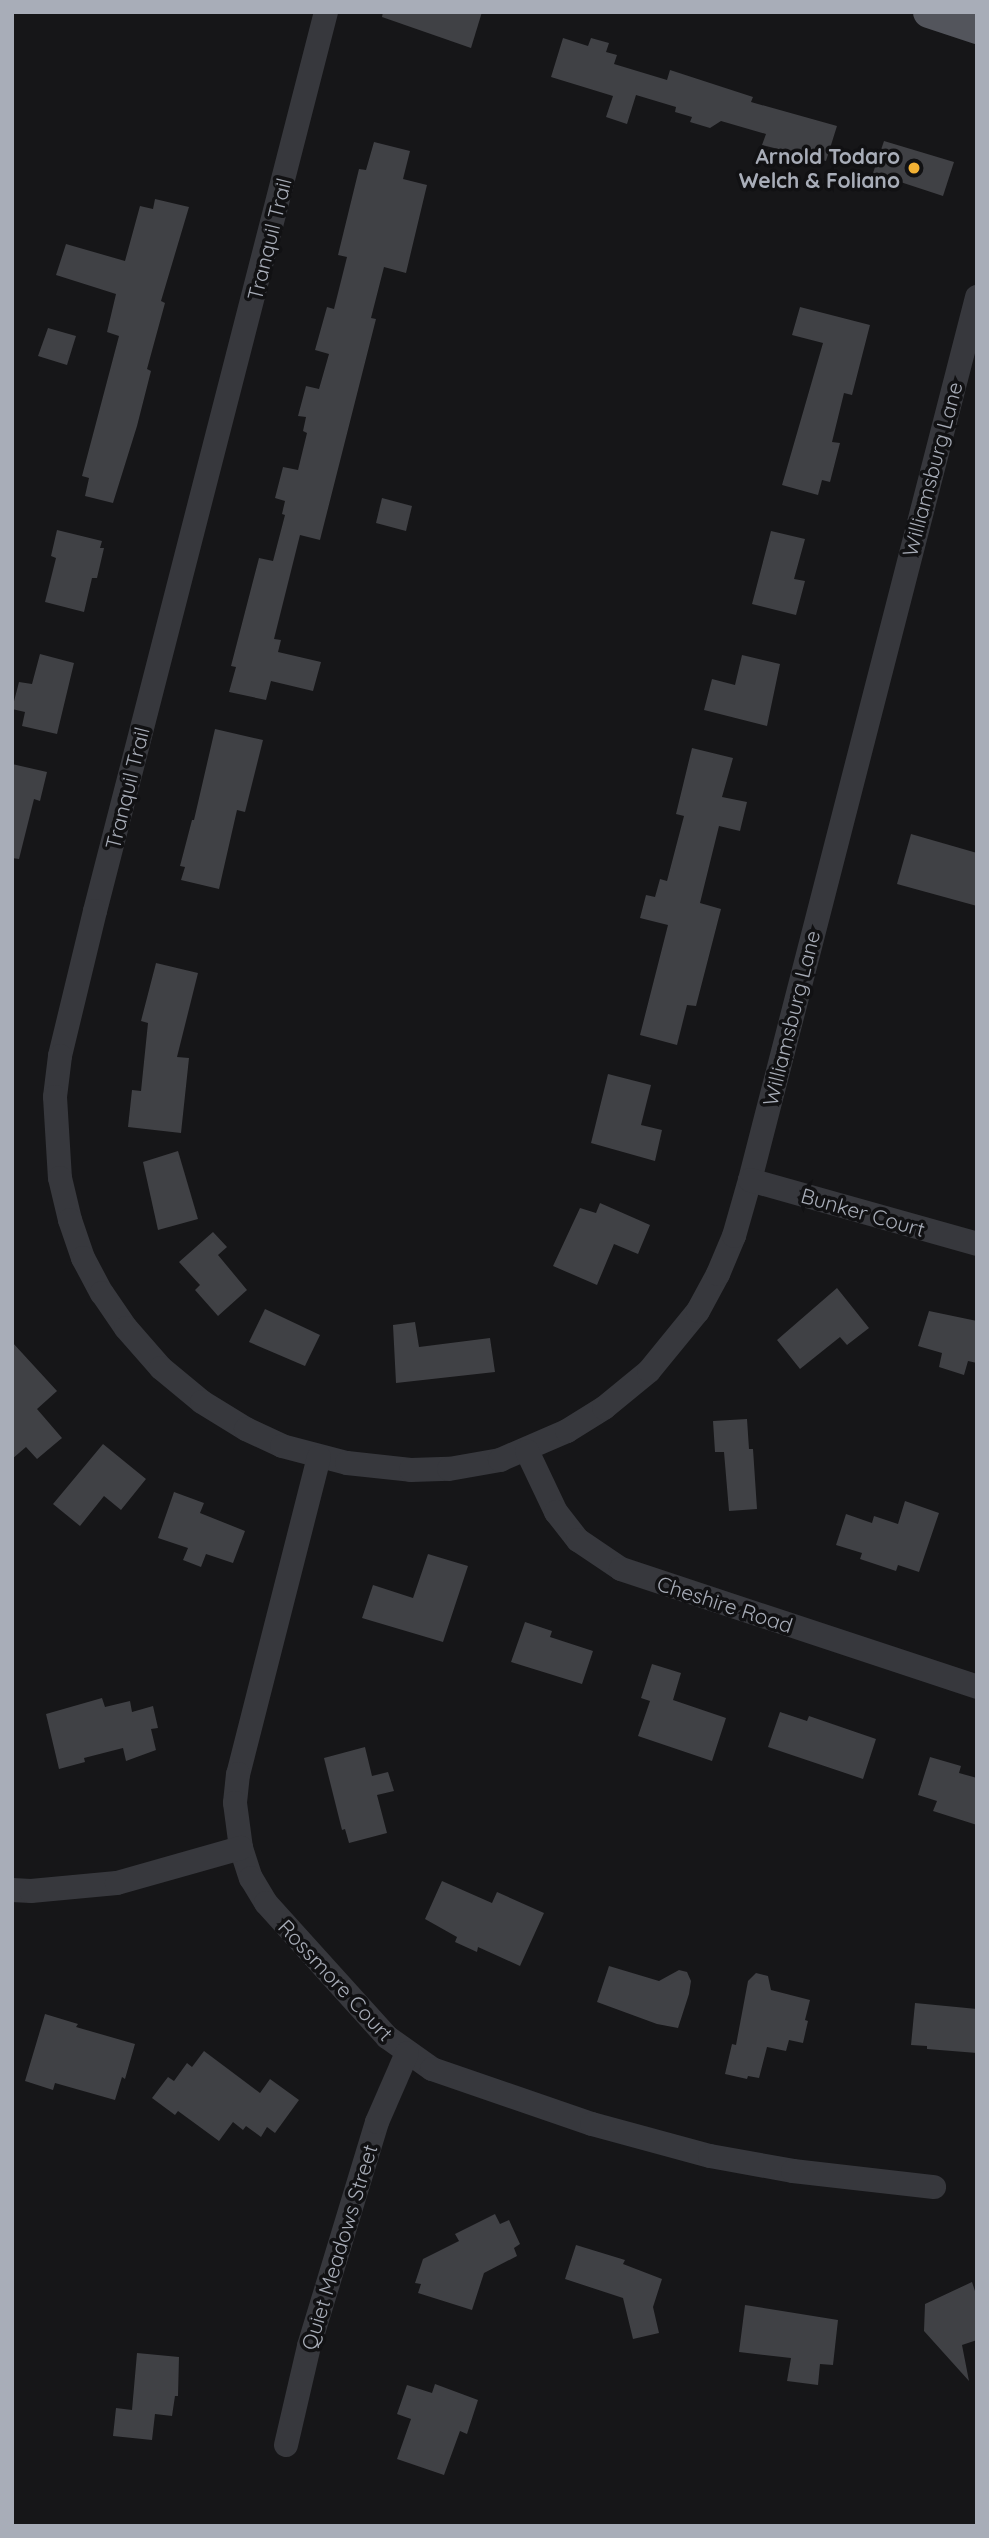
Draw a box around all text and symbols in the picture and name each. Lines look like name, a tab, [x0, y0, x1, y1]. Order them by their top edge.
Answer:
place label: Arnold Todaro Welch & Foliano	[739, 143, 900, 193]
marker: Arnold Todaro Welch & Foliano	[906, 160, 922, 176]
street label: Tranquil Trail	[242, 175, 296, 303]
street label: Williamsburg Lane	[897, 379, 967, 559]
street label: Tranquil Trail	[100, 724, 154, 852]
street label: Williamsburg Lane	[757, 928, 825, 1108]
street label: Bunker Court	[798, 1182, 928, 1242]
street label: Cheshire Road	[654, 1570, 796, 1638]
street label: Rossmore Court	[273, 1914, 399, 2046]
street label: Quiet Meadows Street	[296, 2141, 382, 2353]

